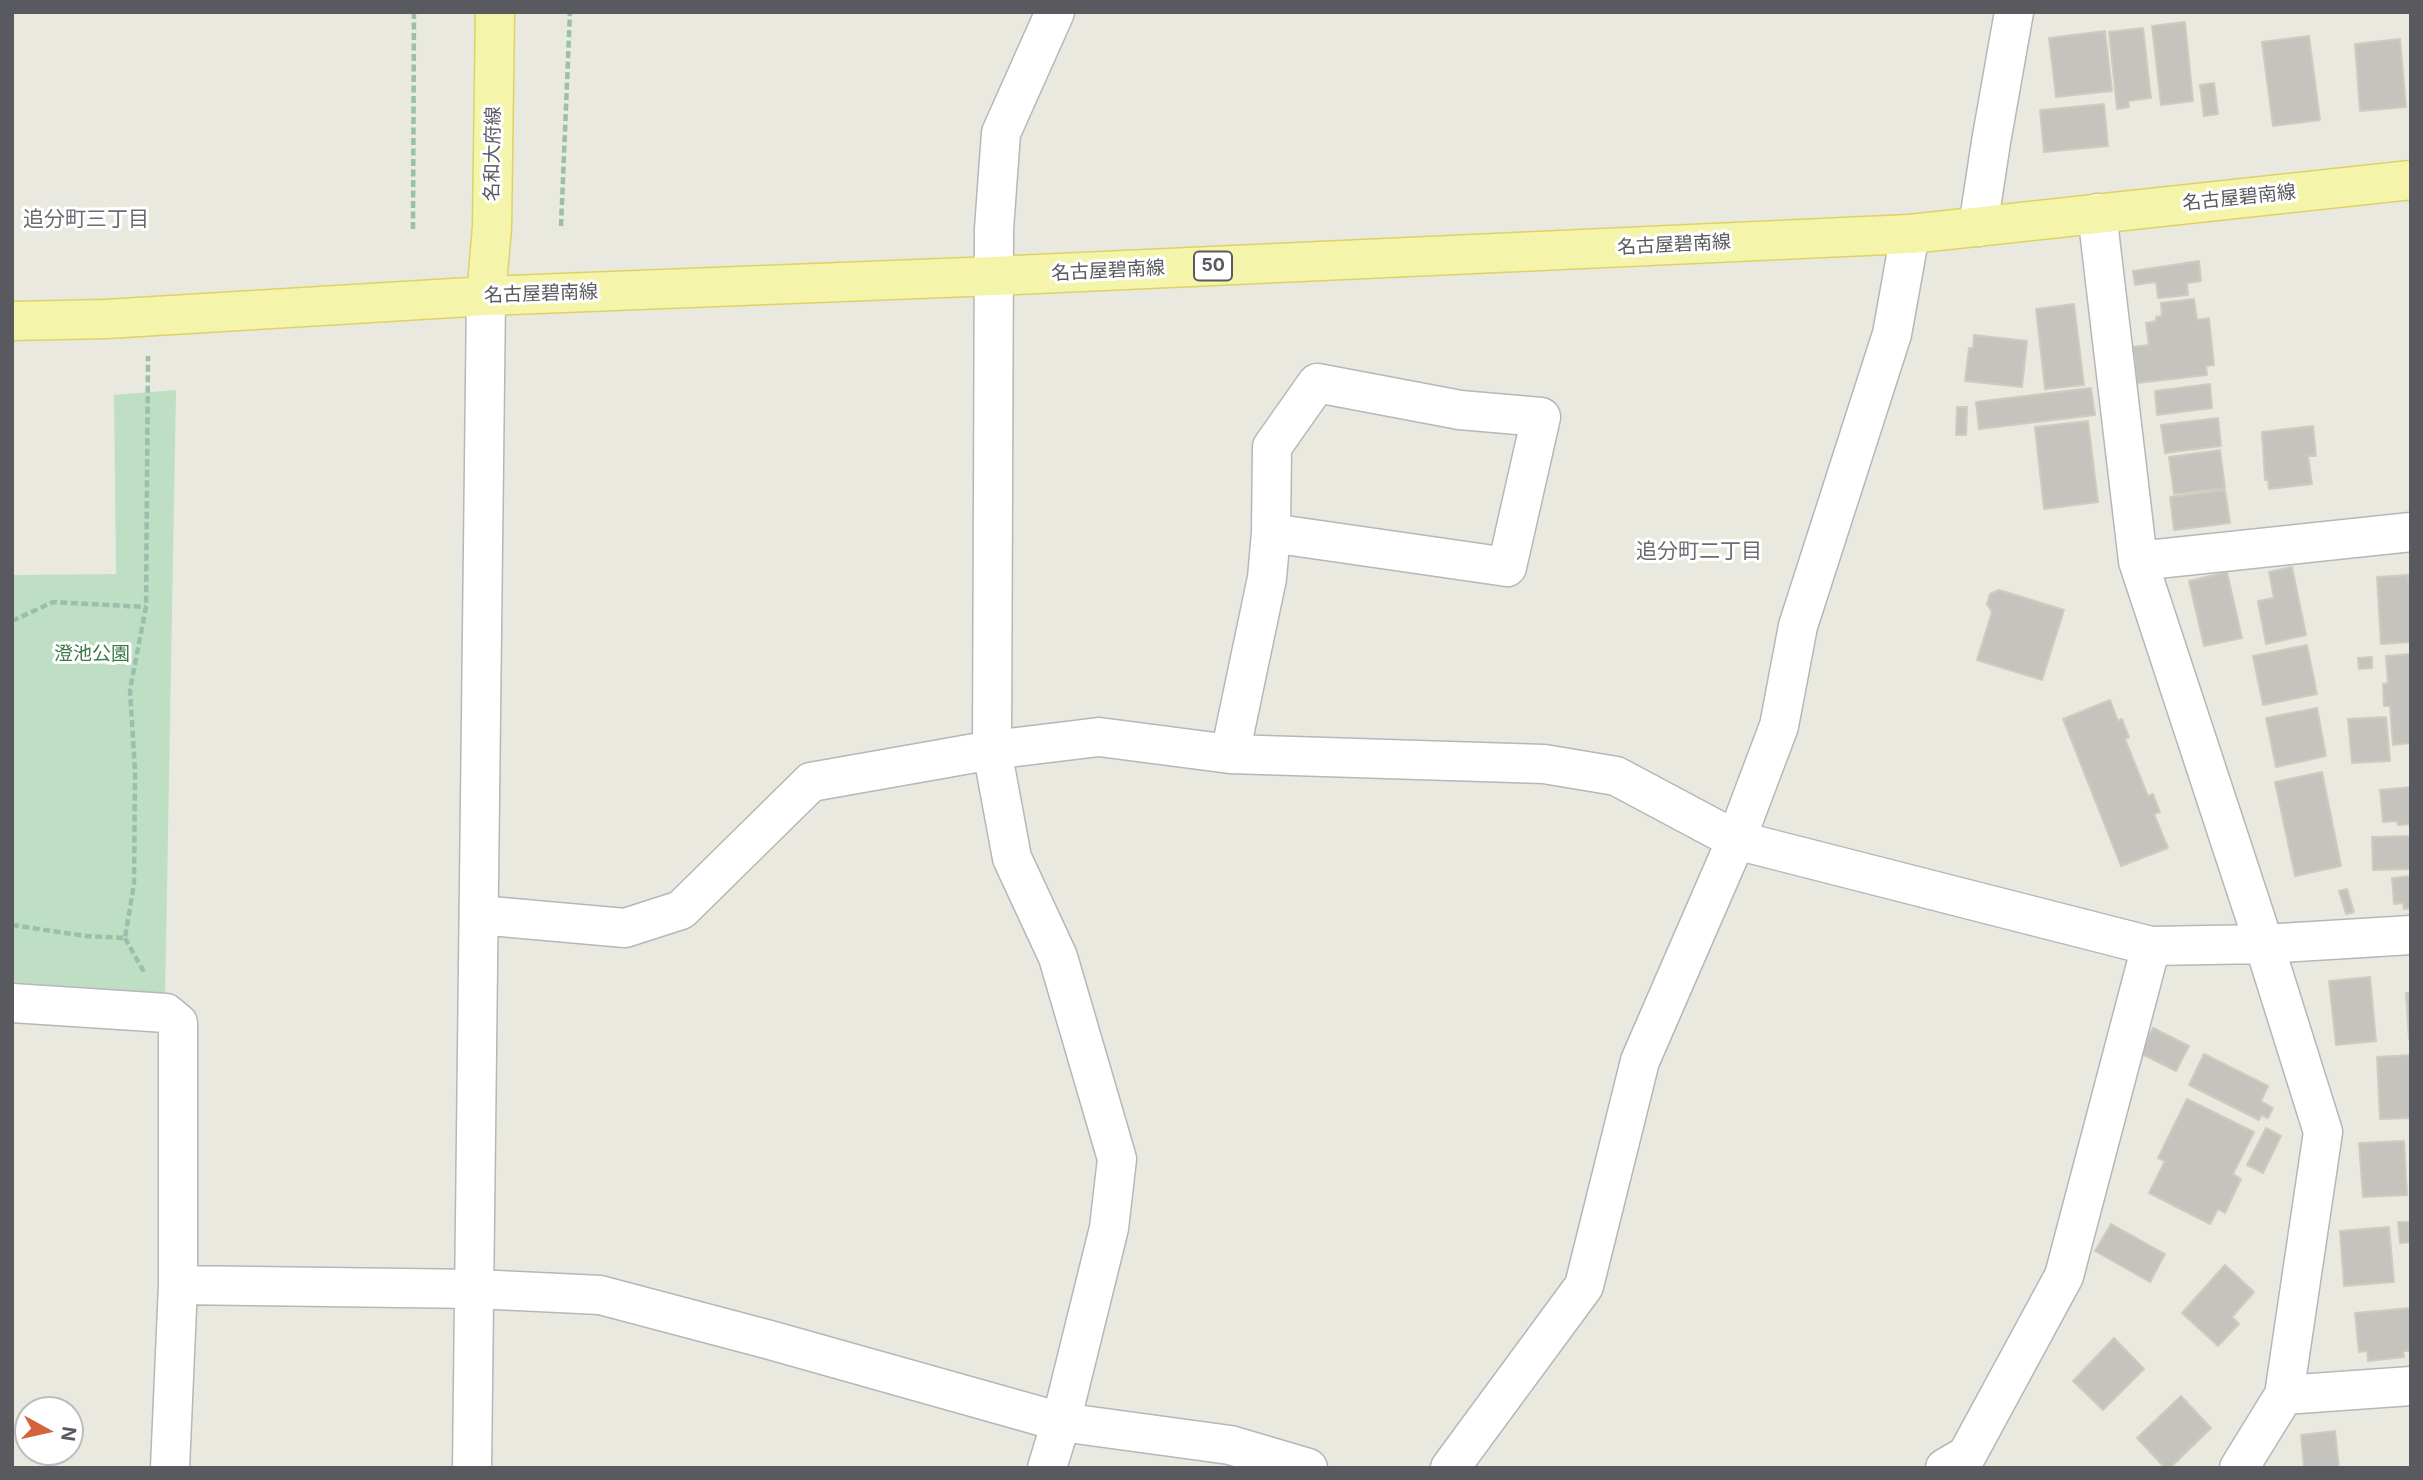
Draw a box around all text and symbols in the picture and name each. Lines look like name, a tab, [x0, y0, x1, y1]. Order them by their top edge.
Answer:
street label: 名和大府線	[481, 106, 505, 202]
street label: 名古屋碧南線	[2181, 181, 2297, 215]
district label: 追分町三丁目	[23, 207, 149, 233]
street label: 名古屋碧南線	[1616, 231, 1732, 259]
road number: 50	[1194, 252, 1232, 280]
street label: 名古屋碧南線	[1050, 257, 1166, 285]
street label: 名古屋碧南線	[484, 281, 598, 307]
district label: 追分町二丁目	[1636, 539, 1762, 565]
park label: 澄池公園	[54, 643, 130, 665]
north arrow	[14, 1396, 84, 1466]
text: N	[56, 1425, 81, 1442]

